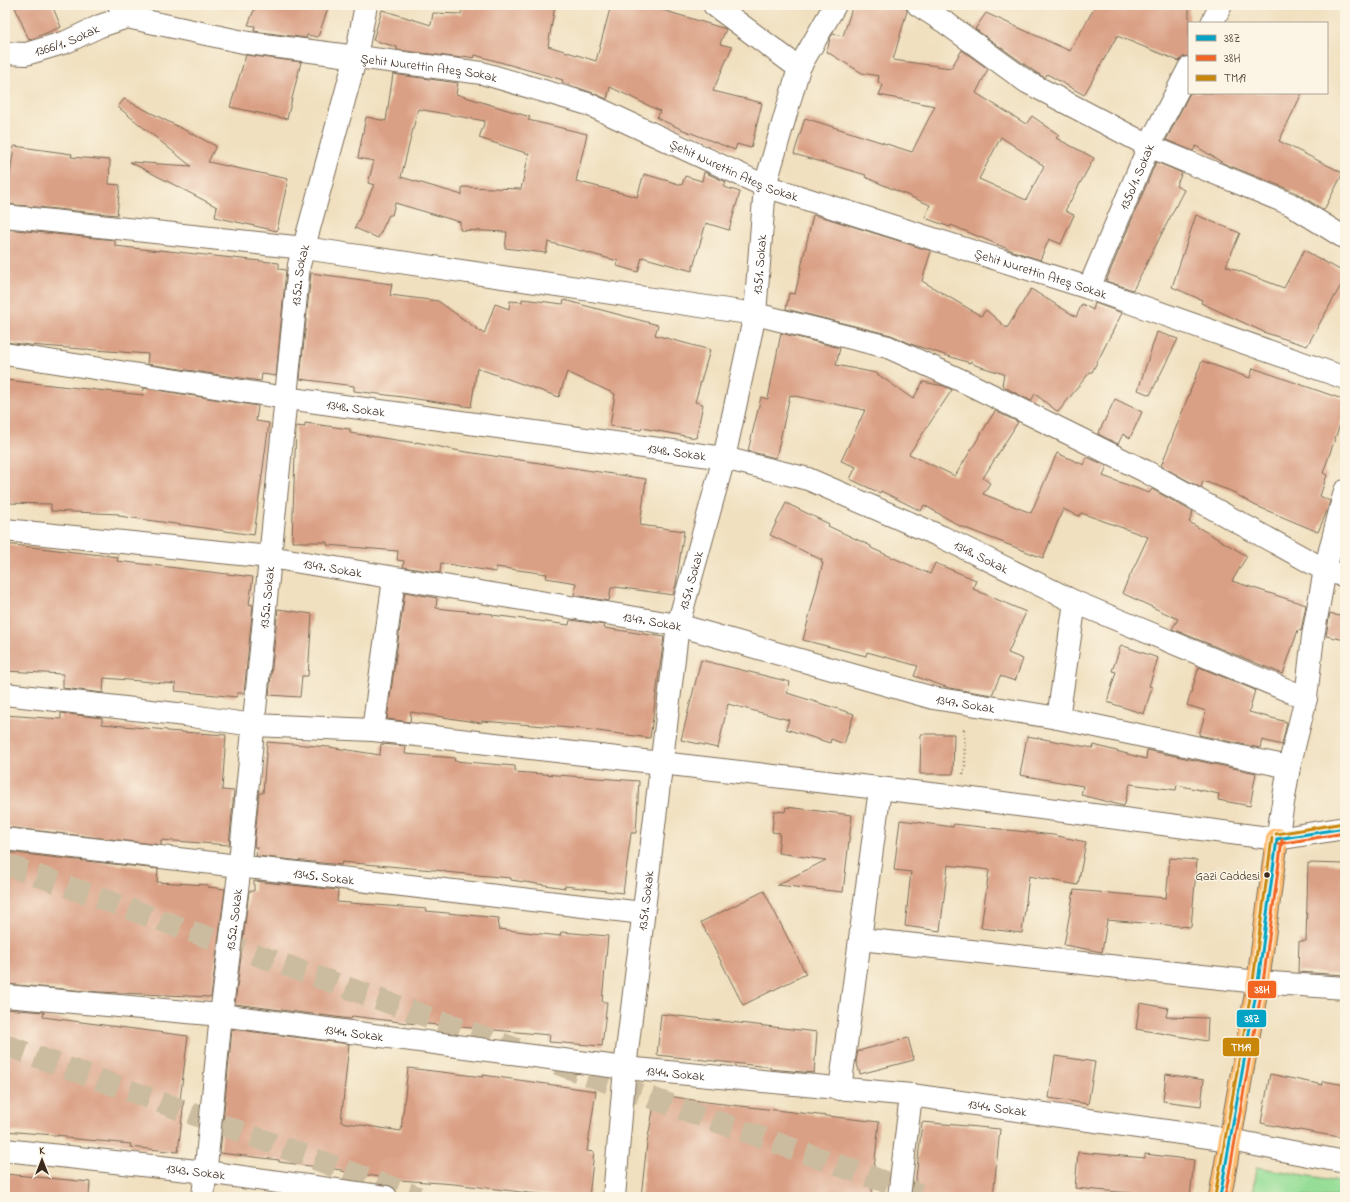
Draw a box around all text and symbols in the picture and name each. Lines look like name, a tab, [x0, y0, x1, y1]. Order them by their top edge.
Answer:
street label: 1366/1. Sokak	[32, 20, 103, 62]
legend	[1188, 22, 1328, 94]
text: 38Z	[1224, 30, 1240, 48]
street label: Şehit Nurettin Ateş Sokak	[359, 50, 500, 88]
text: 38H	[1224, 50, 1240, 68]
text: TM19	[1224, 70, 1246, 88]
street label: Şehit Nurettin Ateş Sokak	[666, 135, 801, 207]
street label: 1350/1. Sokak	[1115, 141, 1160, 213]
street label: 1351. Sokak	[749, 233, 772, 295]
street label: 1352. Sokak	[287, 242, 315, 307]
street label: Şehit Nurettin Ateş Sokak	[972, 244, 1110, 305]
street label: 1348. Sokak	[325, 396, 386, 423]
street label: 1348. Sokak	[646, 440, 707, 466]
street label: 1348. Sokak	[950, 536, 1012, 579]
street label: 1351. Sokak	[675, 549, 709, 612]
street label: 1347. Sokak	[302, 555, 364, 583]
street label: 1352. Sokak	[255, 565, 280, 630]
street label: 1347. Sokak	[621, 608, 684, 637]
street label: 1347. Sokak	[934, 691, 996, 719]
street label: 1345. Sokak	[292, 865, 356, 890]
place label: Gazi Caddesi	[1196, 868, 1260, 886]
street label: 1351. Sokak	[634, 870, 660, 932]
marker: Gazi Caddesi	[1262, 870, 1272, 880]
street label: 1352. Sokak	[221, 887, 248, 952]
line badge: 38H	[1247, 980, 1277, 999]
text: 38H	[1253, 982, 1270, 998]
line badge: 38Z	[1236, 1009, 1267, 1028]
text: 38Z	[1244, 1011, 1259, 1027]
street label: 1344. Sokak	[323, 1021, 385, 1047]
line badge: TM19	[1222, 1037, 1260, 1057]
text: TM19	[1231, 1040, 1252, 1056]
street label: 1344. Sokak	[645, 1062, 706, 1087]
street label: 1344. Sokak	[967, 1095, 1028, 1122]
north arrow	[22, 1140, 62, 1180]
text: K	[39, 1143, 45, 1159]
street label: 1343. Sokak	[165, 1160, 227, 1186]

